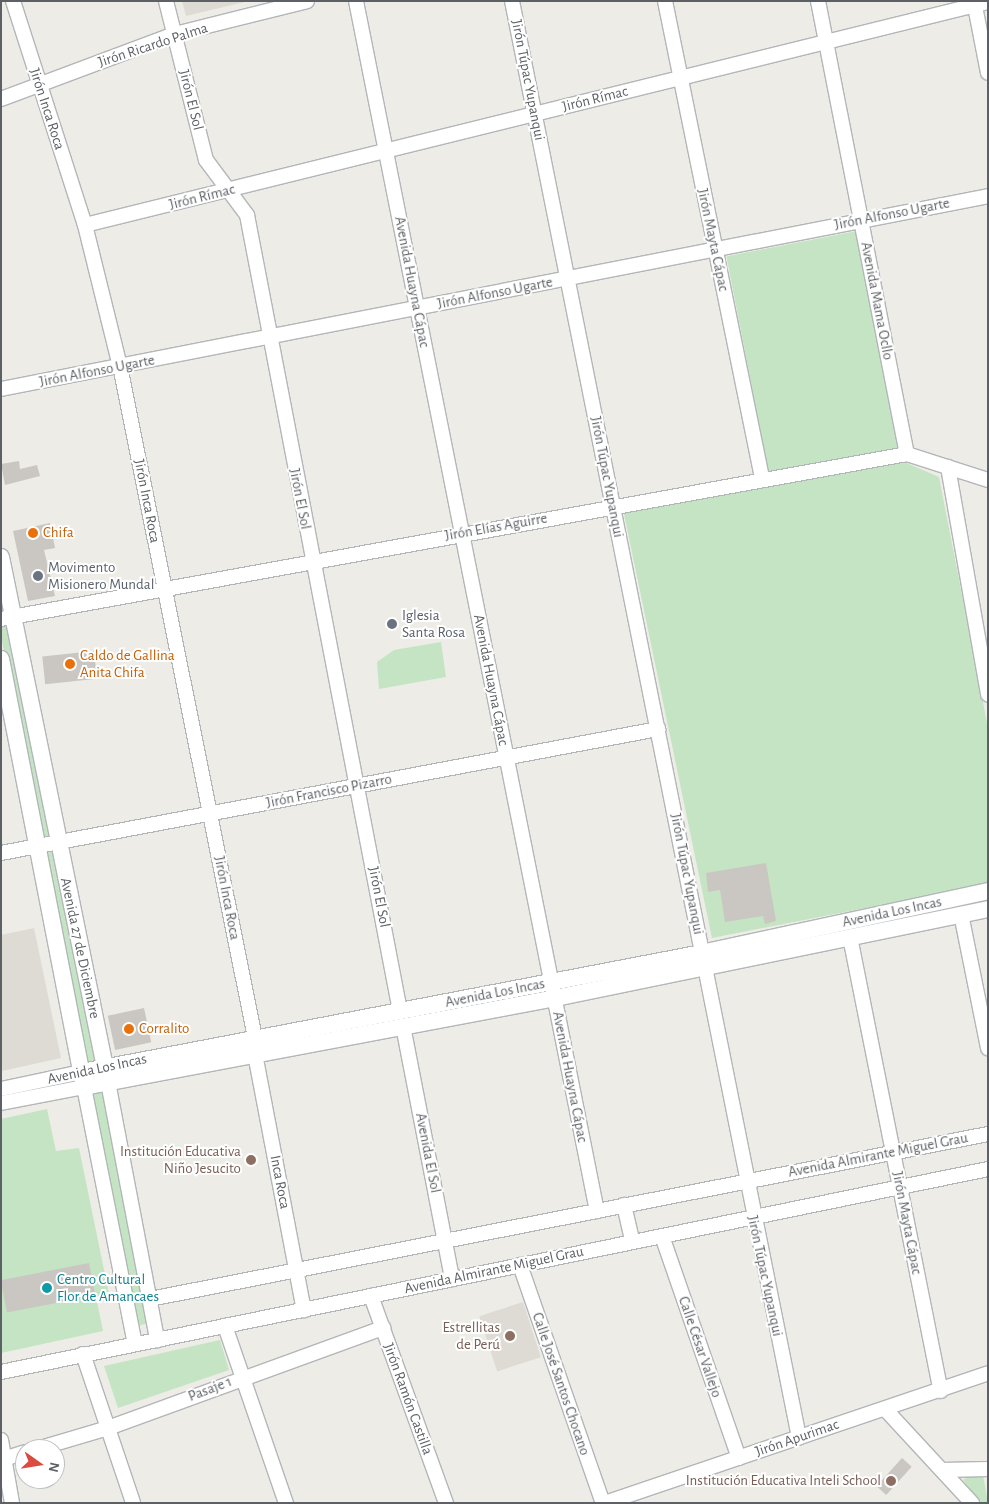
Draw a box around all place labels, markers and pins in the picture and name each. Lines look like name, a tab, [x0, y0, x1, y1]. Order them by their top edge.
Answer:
place label: Chifa	[43, 524, 74, 542]
marker: Chifa	[27, 527, 39, 539]
place label: Movimento Misionero Mundal	[48, 558, 154, 593]
marker: Movimento Misionero Mundal	[32, 570, 44, 582]
place label: Iglesia Santa Rosa	[402, 606, 465, 641]
marker: Iglesia Santa Rosa	[386, 618, 398, 630]
place label: Caldo de Gallina Anita Chifa	[80, 646, 175, 681]
marker: Caldo de Gallina Anita Chifa	[64, 658, 76, 670]
place label: Corralito	[139, 1020, 189, 1038]
marker: Corralito	[123, 1023, 135, 1035]
place label: Institución Educativa Niño Jesucito	[120, 1142, 241, 1177]
marker: Institución Educativa Niño Jesucito	[245, 1154, 257, 1166]
place label: Centro Cultural Flor de Amancaes	[57, 1270, 159, 1305]
marker: Centro Cultural Flor de Amancaes	[41, 1282, 53, 1294]
place label: Estrellitas de Perú	[442, 1318, 500, 1353]
marker: Estrellitas de Perú	[504, 1330, 516, 1342]
place label: Institución Educativa Inteli School	[686, 1472, 881, 1490]
marker: Institución Educativa Inteli School	[885, 1475, 897, 1487]

